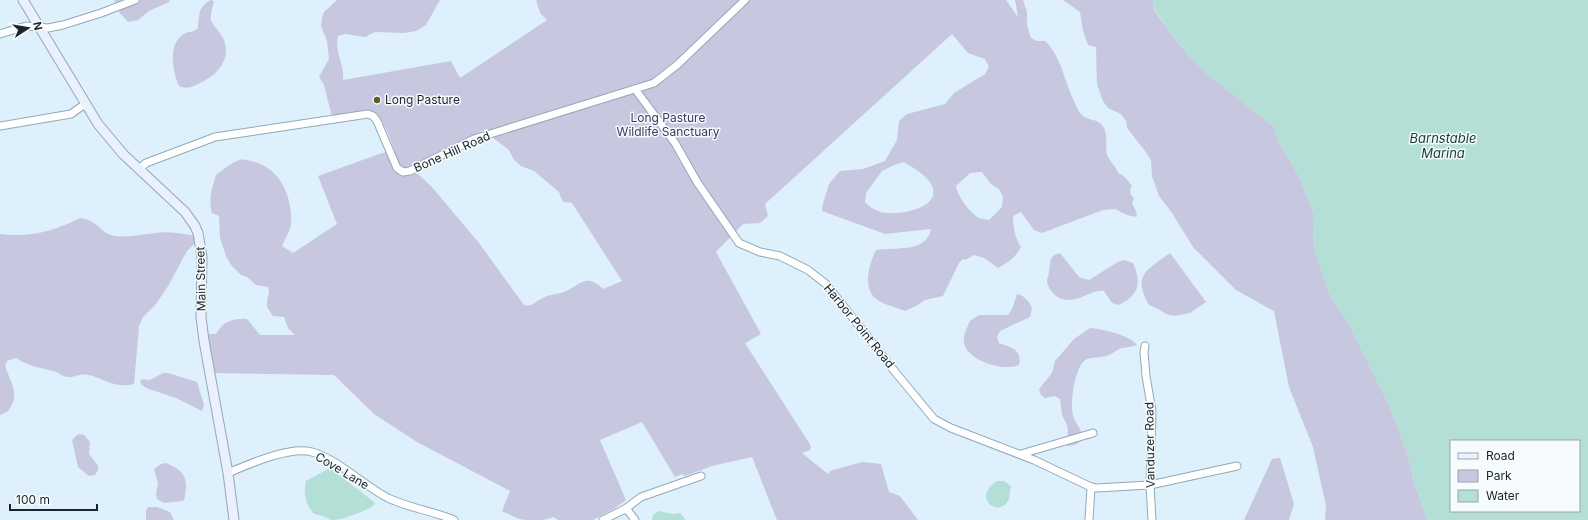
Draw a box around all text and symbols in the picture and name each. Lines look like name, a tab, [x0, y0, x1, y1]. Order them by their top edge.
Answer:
north arrow	[8, 8, 48, 48]
text: N	[30, 20, 46, 31]
place label: Long Pasture	[385, 92, 460, 107]
marker: Long Pasture	[372, 95, 382, 105]
park label: Long Pasture Wildlife Sanctuary	[617, 110, 720, 139]
street label: Bone Hill Road	[411, 128, 493, 175]
water label: Barnstable Marina	[1410, 130, 1476, 161]
street label: Main Street	[192, 246, 209, 312]
street label: Harbor Point Road	[821, 281, 898, 371]
street label: Vanduzer Road	[1141, 402, 1158, 488]
legend	[1450, 440, 1580, 512]
text: Road	[1486, 448, 1515, 463]
street label: Cove Lane	[313, 449, 372, 493]
text: Park	[1486, 468, 1512, 483]
scale bar	[10, 486, 97, 512]
text: Water	[1486, 488, 1520, 503]
text: 100 m	[16, 492, 50, 507]

